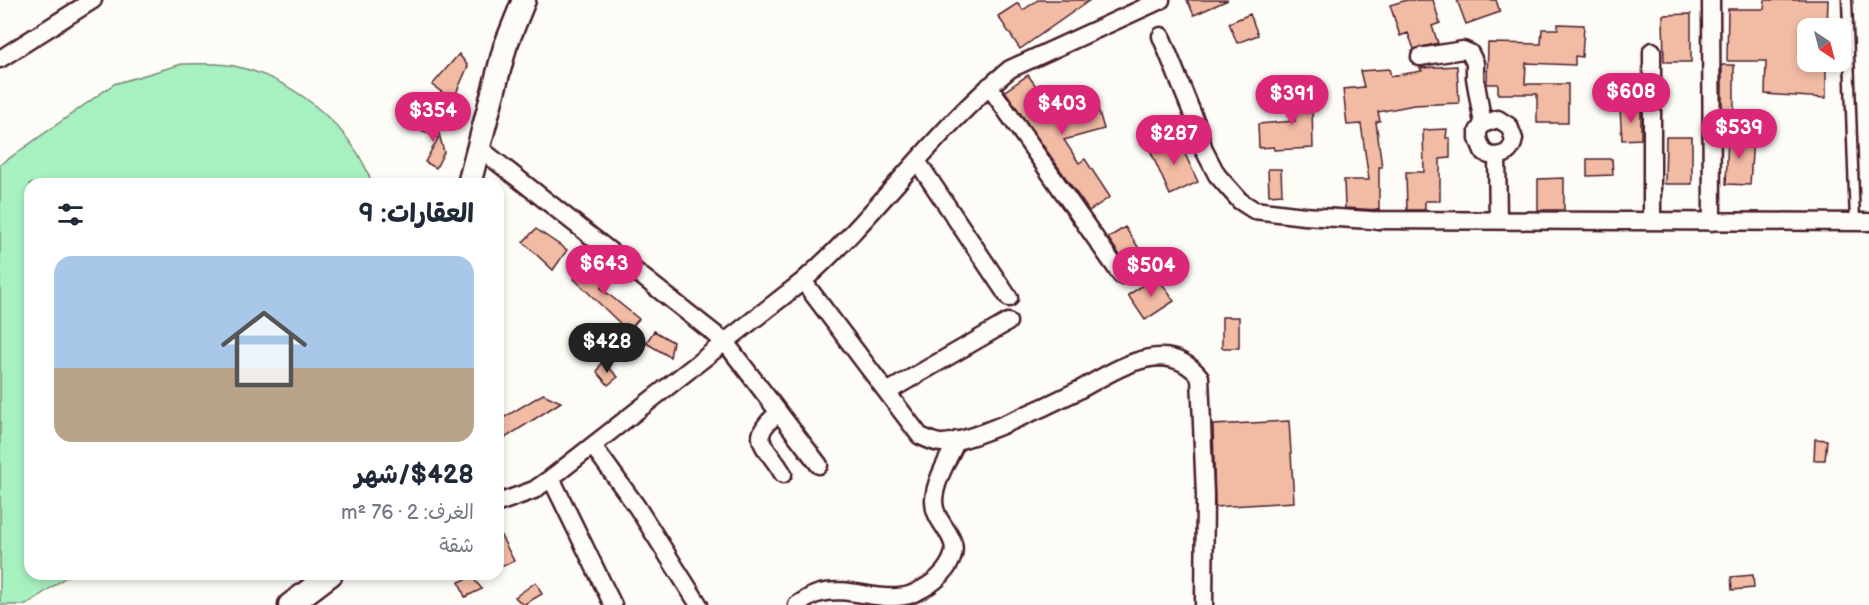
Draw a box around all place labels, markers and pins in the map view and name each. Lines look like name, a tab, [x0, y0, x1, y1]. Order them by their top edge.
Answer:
pin: $608	[1595, 73, 1667, 124]
pin: $391	[1256, 75, 1328, 126]
pin: $403	[1026, 85, 1098, 136]
pin: $354	[397, 92, 469, 143]
pin: $539	[1703, 109, 1775, 160]
pin: $287	[1138, 115, 1210, 166]
pin: $643	[568, 245, 640, 296]
pin: $504	[1115, 247, 1187, 298]
pin: $428	[571, 323, 643, 374]

